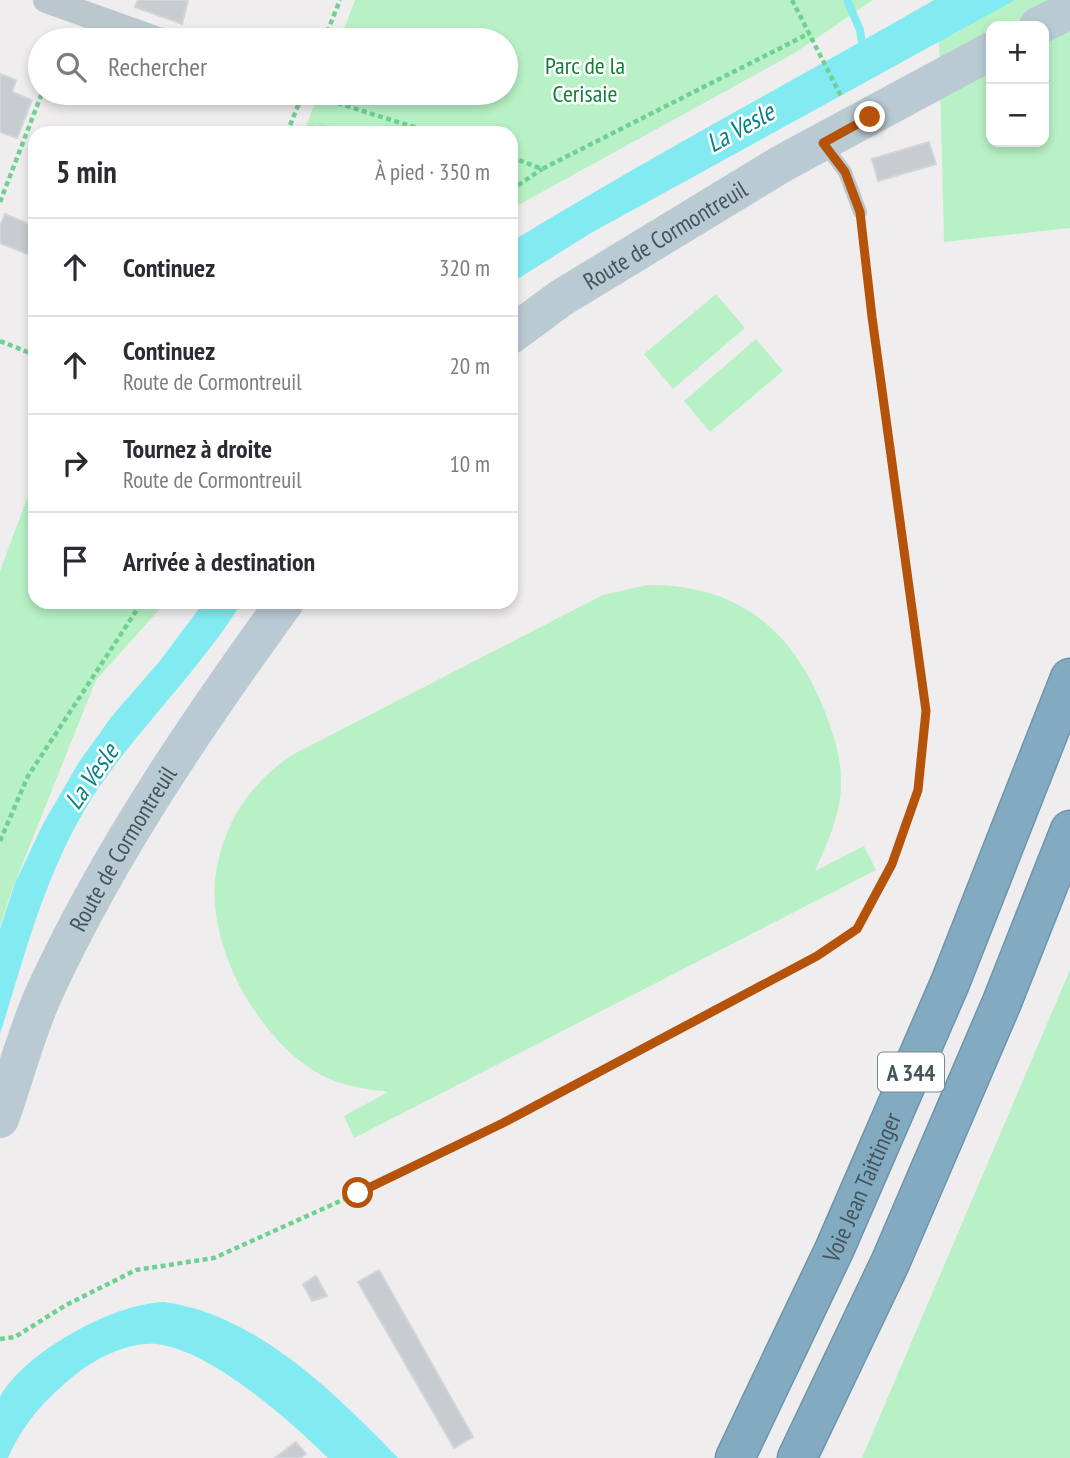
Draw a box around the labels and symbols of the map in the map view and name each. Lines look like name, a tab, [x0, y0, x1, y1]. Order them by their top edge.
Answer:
park label: Parc de la Cerisaie	[545, 50, 625, 109]
water label: La Vesle	[700, 94, 782, 159]
route end	[854, 101, 885, 132]
street label: Route de Cormontreuil	[577, 173, 753, 296]
water label: La Vesle	[57, 735, 127, 815]
street label: Route de Cormontreuil	[62, 760, 183, 936]
road number: A 344	[878, 1052, 944, 1092]
street label: Voie Jean Taittinger	[815, 1107, 908, 1268]
route start	[342, 1177, 373, 1208]

